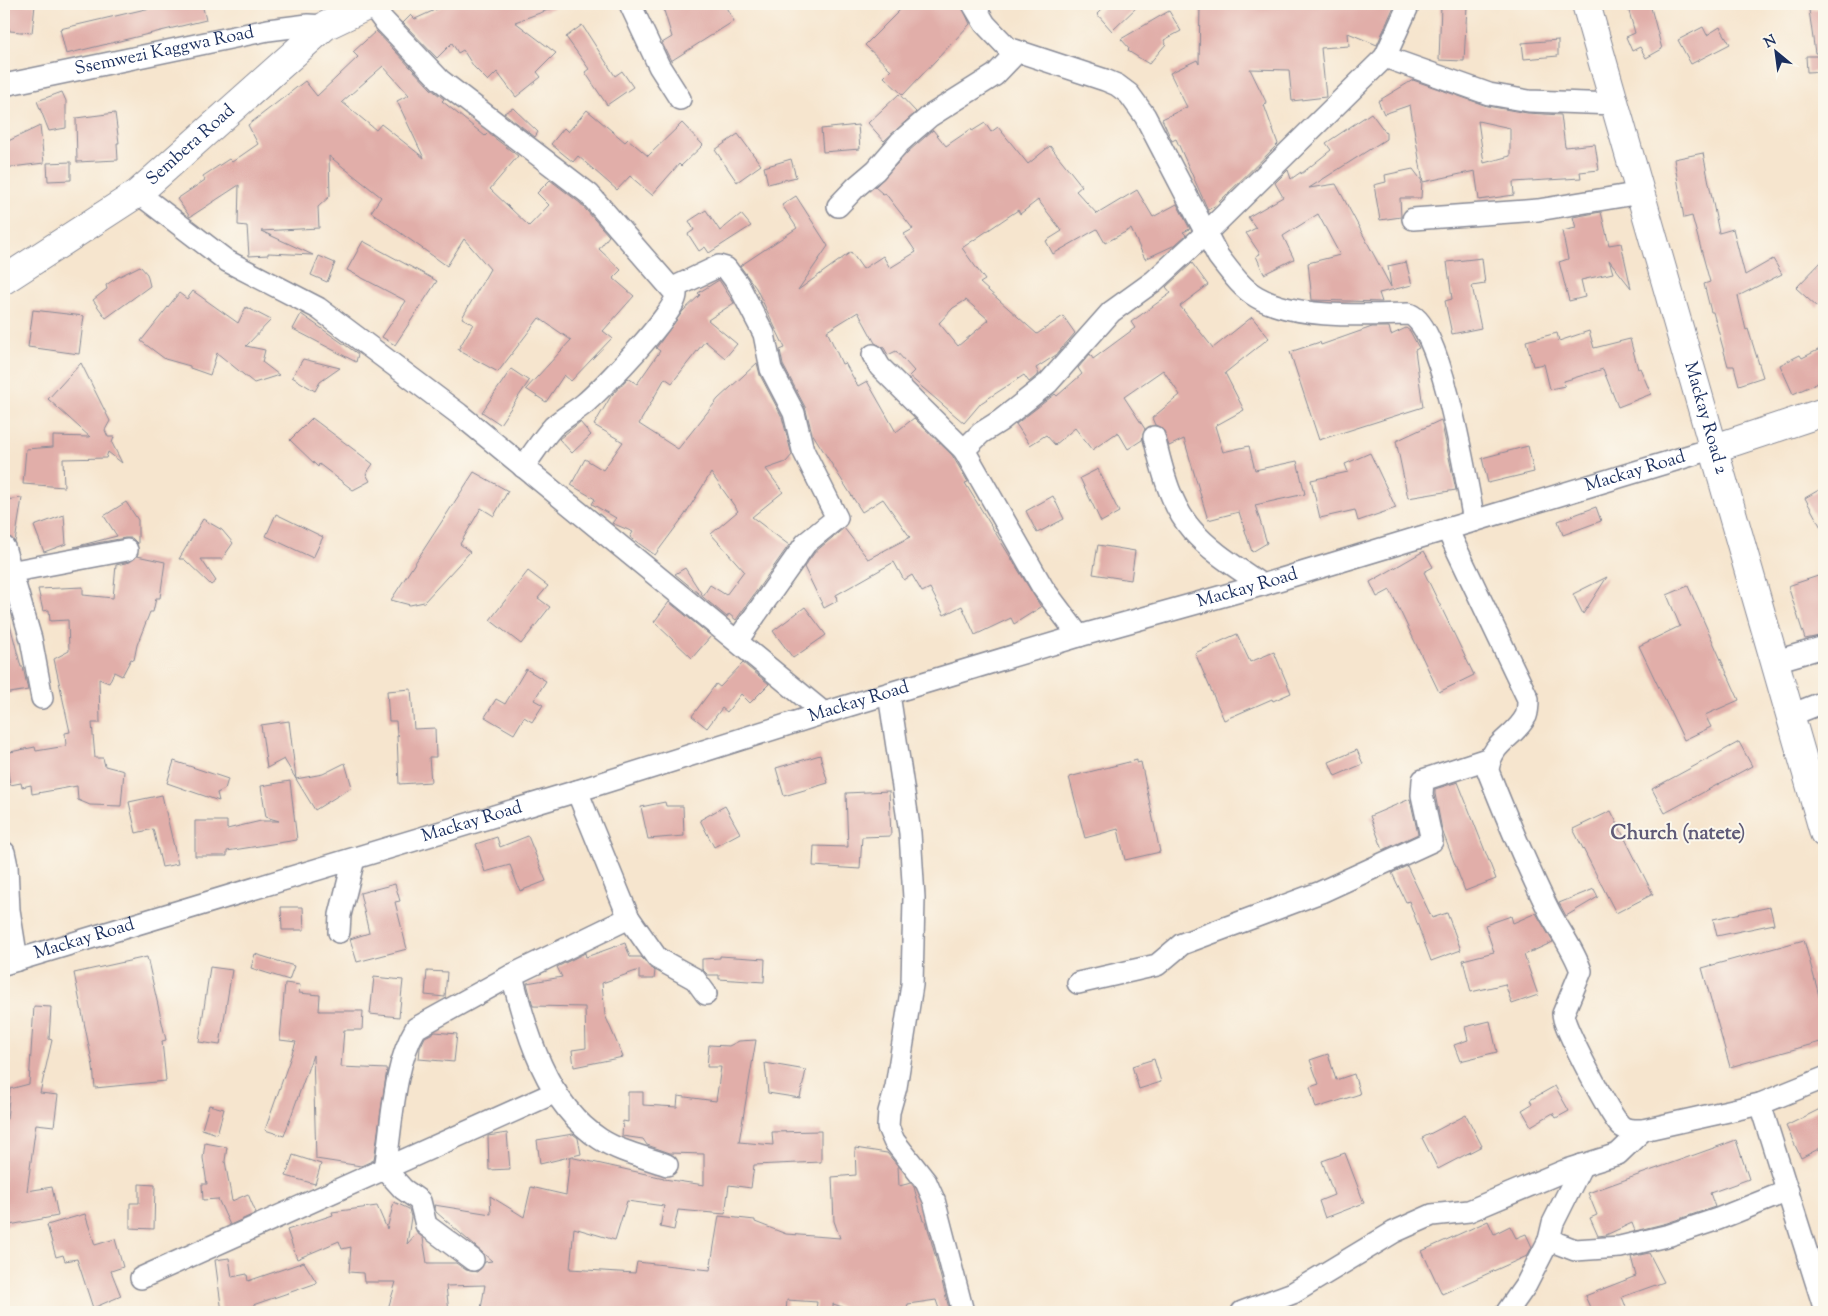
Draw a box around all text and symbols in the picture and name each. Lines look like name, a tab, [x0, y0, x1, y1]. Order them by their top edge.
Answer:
street label: Ssemwezi Kaggwa Road	[73, 20, 256, 83]
north arrow	[1750, 28, 1800, 78]
text: N	[1761, 31, 1780, 54]
street label: Sembera Road	[141, 99, 241, 192]
street label: Mackay Road 2	[1676, 359, 1734, 478]
street label: Mackay Road	[1582, 445, 1689, 500]
street label: Mackay Road	[1194, 562, 1301, 615]
street label: Mackay Road	[805, 675, 912, 730]
street label: Mackay Road	[419, 795, 526, 850]
district label: Church (natete)	[1611, 820, 1745, 849]
street label: Mackay Road	[31, 912, 138, 967]

